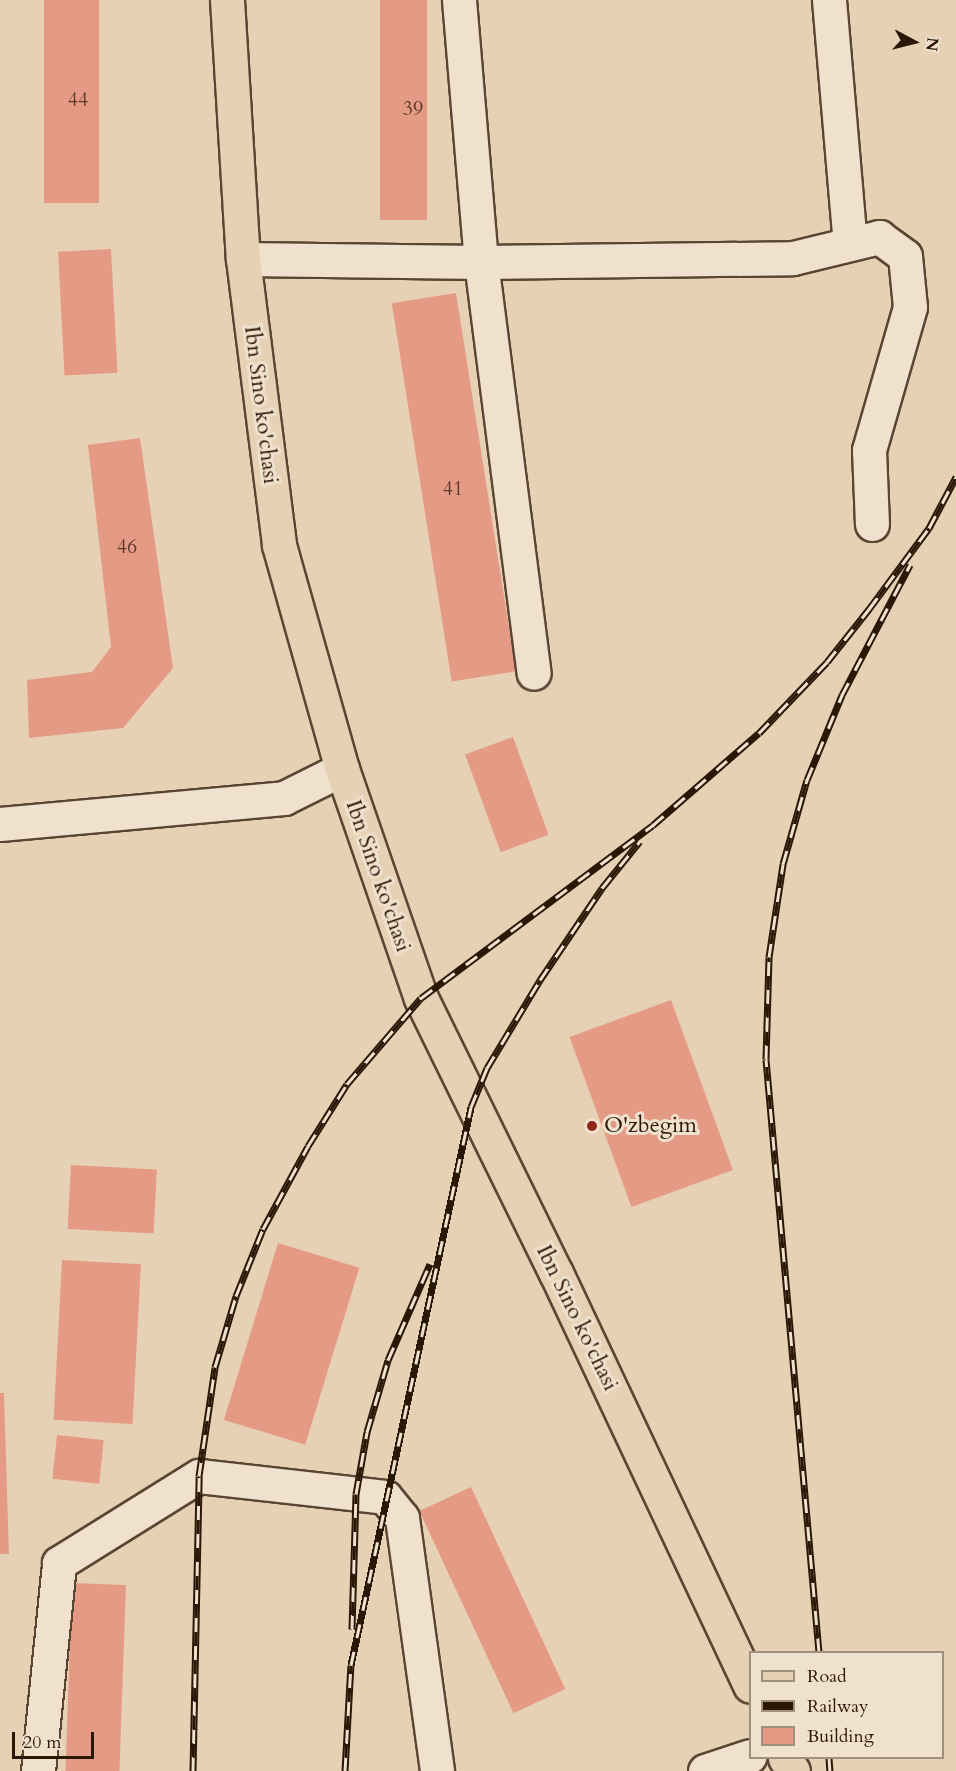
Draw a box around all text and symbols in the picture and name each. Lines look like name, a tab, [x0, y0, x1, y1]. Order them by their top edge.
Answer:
north arrow	[884, 12, 944, 72]
text: N	[920, 36, 944, 52]
house number: 44	[68, 87, 88, 111]
house number: 39	[403, 96, 423, 120]
street label: Ibn Sino ko'chasi	[238, 324, 284, 486]
house number: 41	[443, 476, 463, 500]
house number: 46	[117, 534, 137, 558]
street label: Ibn Sino ko'chasi	[340, 797, 416, 955]
place label: O'zbegim	[604, 1113, 697, 1139]
marker: O'zbegim	[585, 1119, 599, 1133]
street label: Ibn Sino ko'chasi	[530, 1241, 624, 1395]
legend	[749, 1651, 944, 1759]
text: Road	[807, 1664, 847, 1689]
text: Railway	[807, 1694, 869, 1719]
scale bar	[15, 1720, 98, 1758]
text: Building	[807, 1724, 874, 1749]
text: 20 m	[23, 1730, 62, 1755]

